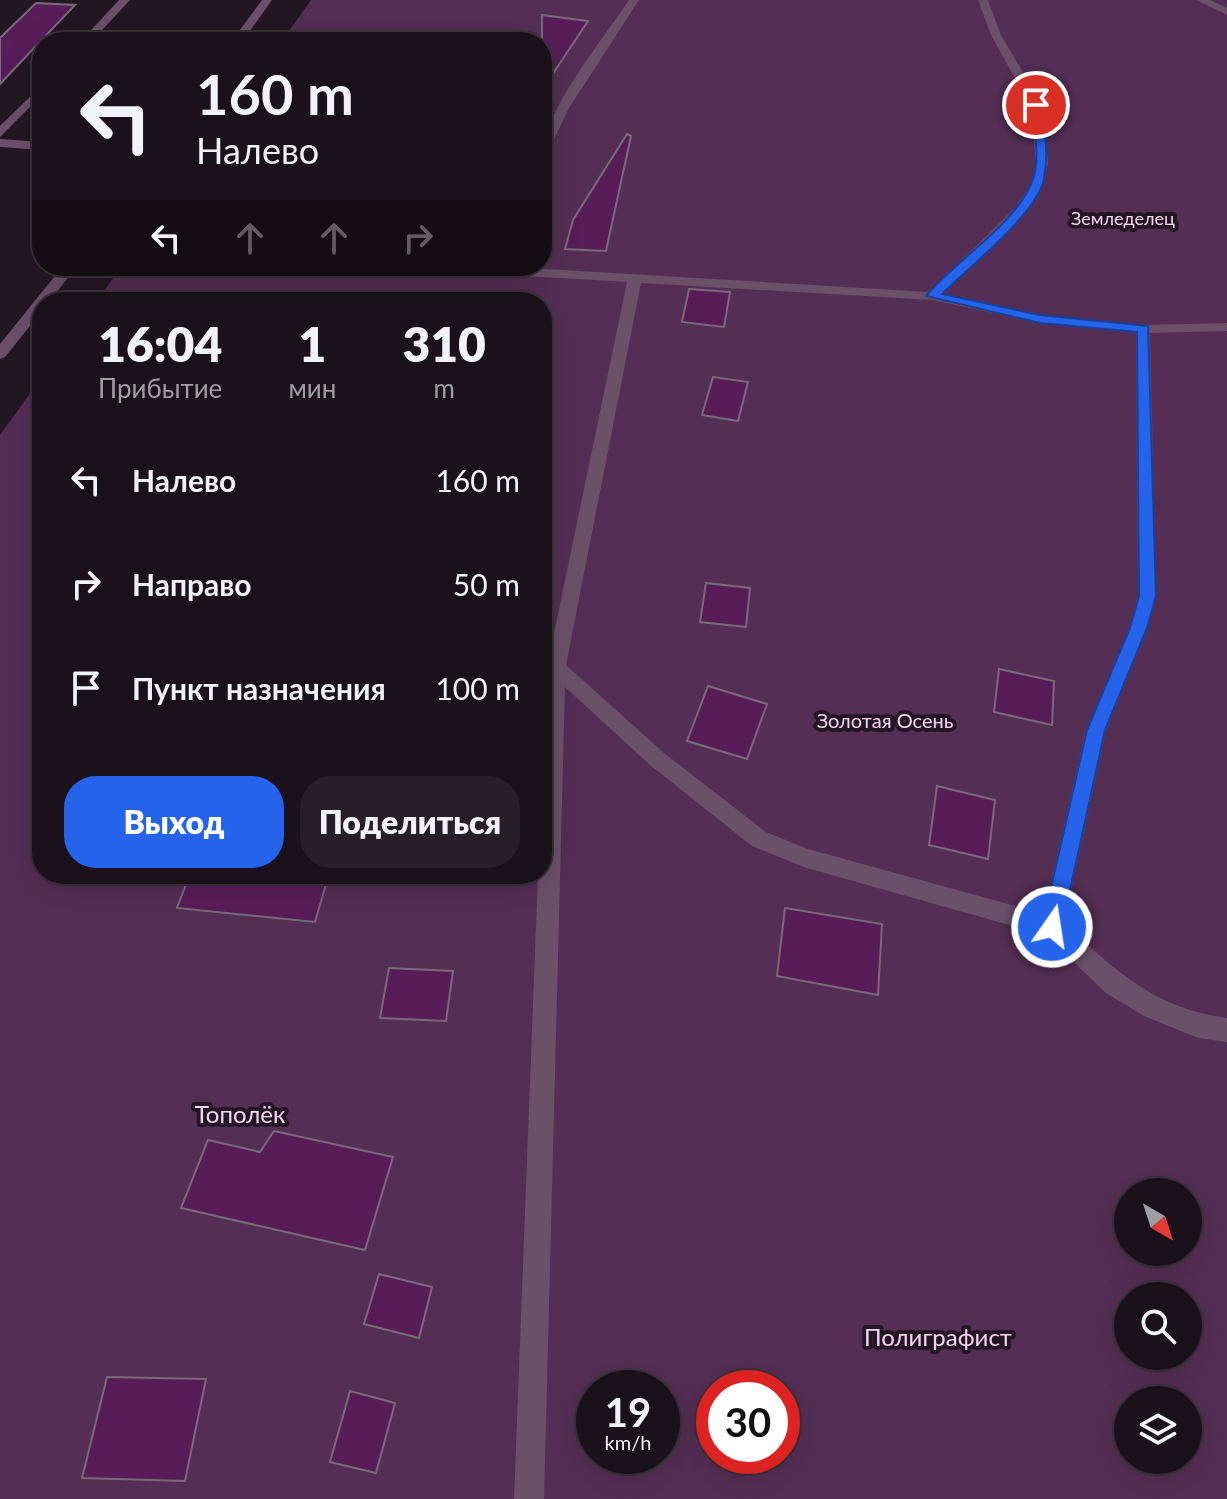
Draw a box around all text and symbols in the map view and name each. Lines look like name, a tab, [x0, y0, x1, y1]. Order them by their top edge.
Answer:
text: 160 m	[196, 60, 354, 127]
icon: left	[64, 64, 168, 168]
pin	[1002, 71, 1070, 139]
icon: arrive	[1014, 83, 1058, 127]
text: Налево	[196, 128, 319, 172]
park label: Земледелец	[1071, 207, 1175, 229]
icon: left	[144, 216, 188, 260]
icon: ahead	[228, 216, 272, 260]
icon: ahead	[312, 216, 356, 260]
icon: right	[396, 216, 440, 260]
text: 16:04	[98, 315, 222, 372]
text: 1	[298, 315, 326, 372]
text: 310	[402, 315, 486, 372]
text: Прибытие	[98, 372, 222, 404]
text: мин	[288, 372, 336, 404]
text: m	[433, 372, 455, 404]
icon: left	[64, 458, 108, 502]
text: Налево	[132, 462, 236, 498]
text: 160 m	[435, 462, 520, 498]
icon: right	[64, 562, 108, 606]
text: Направо	[132, 566, 252, 602]
text: 50 m	[453, 566, 520, 602]
icon: arrive	[64, 666, 108, 710]
text: Пункт назначения	[132, 670, 386, 706]
text: 100 m	[435, 670, 520, 706]
park label: Золотая Осень	[817, 708, 953, 732]
button: Выход	[64, 776, 284, 868]
button: Поделиться	[300, 776, 520, 868]
position arrow	[1010, 885, 1094, 969]
park label: Тополёк	[195, 1099, 286, 1128]
north arrow	[1114, 1178, 1202, 1266]
map controls	[1114, 1178, 1202, 1474]
button: search	[1114, 1282, 1202, 1370]
park label: Полиграфист	[864, 1322, 1012, 1351]
speed limit sign: 30	[696, 1370, 800, 1474]
button: layers	[1114, 1386, 1202, 1474]
text: 19	[605, 1388, 651, 1436]
text: km/h	[605, 1430, 651, 1454]

